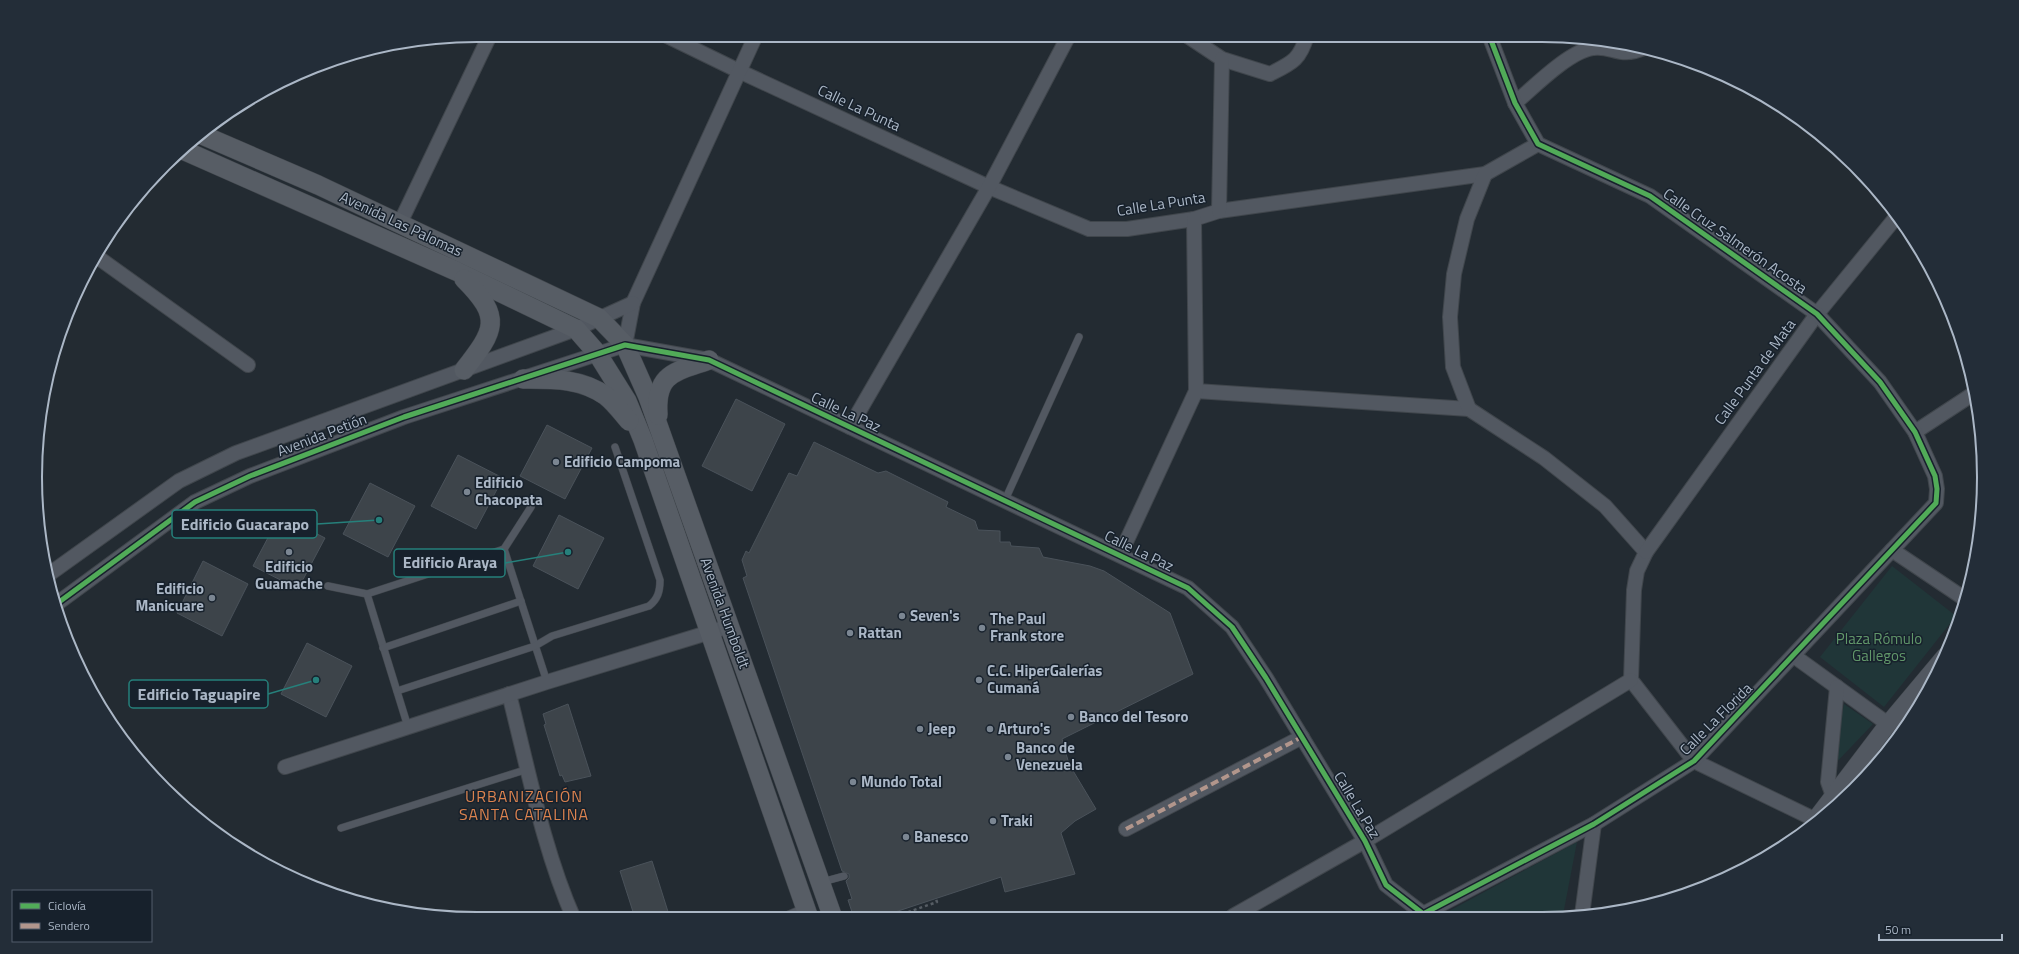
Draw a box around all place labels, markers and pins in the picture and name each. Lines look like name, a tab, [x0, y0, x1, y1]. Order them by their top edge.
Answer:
place label: Edificio Campoma	[564, 450, 681, 473]
marker: Edificio Campoma	[551, 457, 561, 467]
place label: Edificio Chacopata	[475, 471, 543, 511]
marker: Edificio Chacopata	[462, 487, 472, 497]
callout: Edificio Guacarapo	[172, 510, 317, 538]
marker: Edificio Guamache	[284, 547, 294, 557]
callout: Edificio Araya	[394, 549, 505, 577]
place label: Edificio Guamache	[255, 555, 323, 595]
place label: Edificio Manicuare	[135, 577, 204, 617]
marker: Edificio Manicuare	[207, 593, 217, 603]
place label: Seven's	[910, 604, 960, 627]
place label: The Paul Frank store	[990, 607, 1064, 647]
marker: Seven's	[897, 611, 907, 621]
place label: Rattan	[858, 621, 902, 644]
marker: The Paul Frank store	[977, 623, 987, 633]
marker: Rattan	[845, 628, 855, 638]
place label: C.C. HiperGalerías Cumaná	[987, 659, 1102, 699]
marker: C.C. HiperGalerías Cumaná	[974, 675, 984, 685]
callout: Edificio Taguapire	[129, 680, 268, 708]
place label: Banco del Tesoro	[1079, 705, 1188, 728]
marker: Banco del Tesoro	[1066, 712, 1076, 722]
place label: Jeep	[928, 717, 956, 740]
place label: Arturo's	[998, 717, 1050, 740]
marker: Jeep	[915, 724, 925, 734]
marker: Arturo's	[985, 724, 995, 734]
place label: Banco de Venezuela	[1016, 736, 1083, 776]
marker: Banco de Venezuela	[1003, 752, 1013, 762]
place label: Mundo Total	[861, 770, 942, 793]
marker: Mundo Total	[848, 777, 858, 787]
place label: Traki	[1001, 809, 1033, 832]
marker: Traki	[988, 816, 998, 826]
place label: Banesco	[914, 825, 968, 848]
marker: Banesco	[901, 832, 911, 842]

